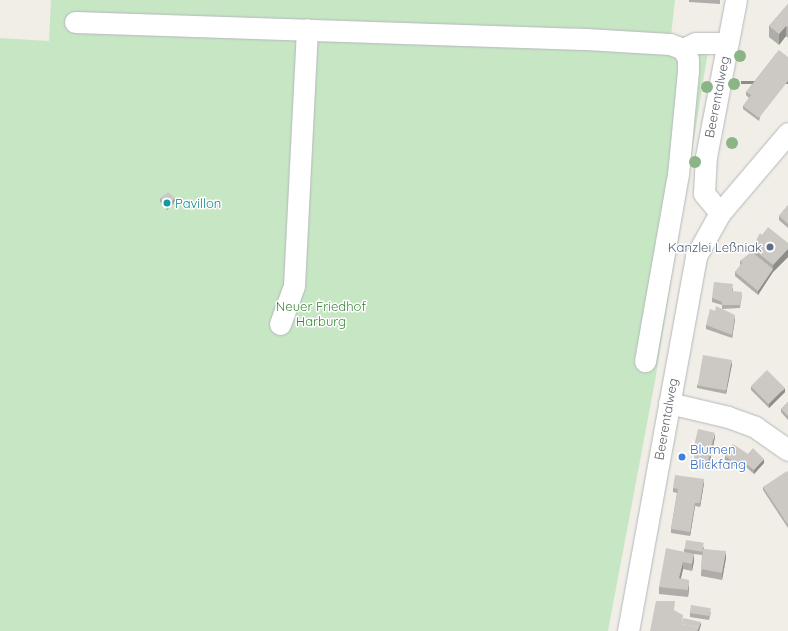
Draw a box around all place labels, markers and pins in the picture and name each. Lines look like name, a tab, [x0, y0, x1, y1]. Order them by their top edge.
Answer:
place label: Pavillon	[175, 195, 221, 211]
marker: Pavillon	[162, 198, 172, 208]
place label: Kanzlei Leßniak	[668, 239, 762, 255]
marker: Kanzlei Leßniak	[765, 242, 775, 252]
place label: Blumen Blickfang	[690, 442, 746, 473]
marker: Blumen Blickfang	[677, 452, 687, 462]

